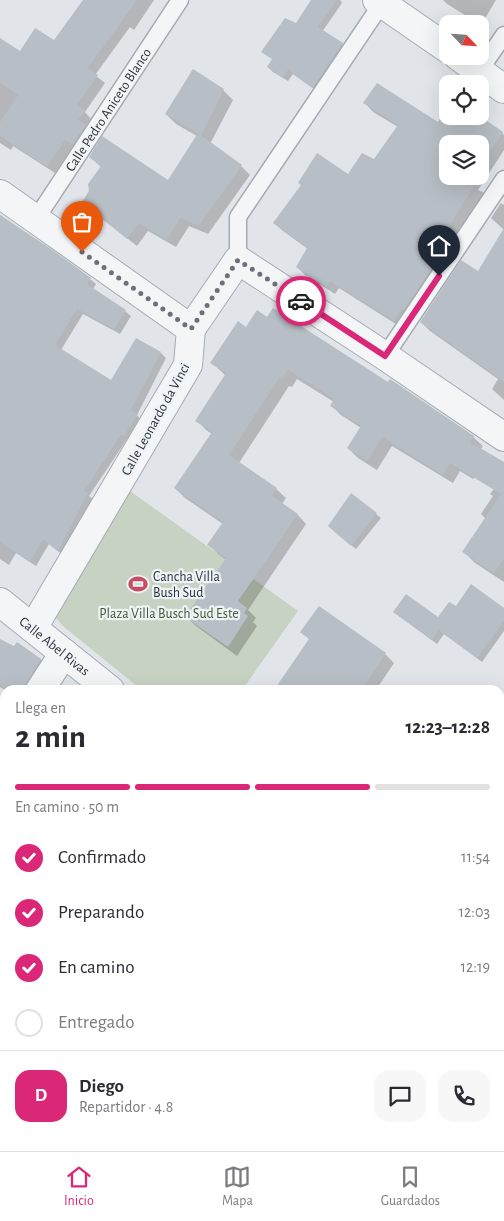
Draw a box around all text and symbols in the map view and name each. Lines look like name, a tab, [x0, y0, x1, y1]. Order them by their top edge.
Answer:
north arrow	[439, 15, 489, 65]
map controls	[439, 15, 489, 185]
street label: Calle Pedro Aniceto Blanco	[63, 46, 154, 174]
button: locate	[439, 75, 489, 125]
button: layers	[439, 135, 489, 185]
pin	[61, 201, 103, 252]
icon: bag	[68, 208, 96, 236]
pin	[418, 225, 460, 276]
icon: home	[425, 232, 453, 260]
courier	[276, 276, 326, 326]
icon: car	[287, 287, 315, 315]
street label: Calle Leonardo da Vinci	[119, 361, 193, 478]
place label: Cancha Villa Bush Sud	[153, 570, 220, 600]
sports icon: Cancha Villa Bush Sud	[127, 573, 149, 595]
park label: Plaza Villa Busch Sud Este	[99, 607, 239, 621]
street label: Calle Abel Rivas	[16, 614, 92, 679]
text: Llega en	[15, 700, 66, 716]
text: 12:23–12:28	[406, 718, 490, 737]
text: 2 min	[15, 721, 86, 753]
text: En camino · 50 m	[15, 799, 119, 815]
icon: check	[15, 844, 43, 872]
text: Confirmado	[58, 848, 146, 867]
text: 11:54	[461, 849, 490, 865]
icon: check	[15, 899, 43, 927]
text: Preparando	[58, 903, 144, 922]
text: 12:03	[459, 904, 490, 920]
icon: check	[15, 954, 43, 982]
text: En camino	[58, 958, 135, 977]
text: 12:19	[461, 959, 490, 975]
text: Entregado	[58, 1013, 134, 1032]
button: chat	[374, 1070, 426, 1122]
button: phone	[438, 1070, 490, 1122]
text: Diego	[79, 1077, 124, 1096]
text: D	[35, 1086, 47, 1105]
text: Repartidor · 4.8	[79, 1099, 173, 1115]
tab: Inicio	[64, 1163, 94, 1210]
tab: Mapa	[222, 1163, 253, 1210]
tab: Guardados	[381, 1163, 440, 1210]

